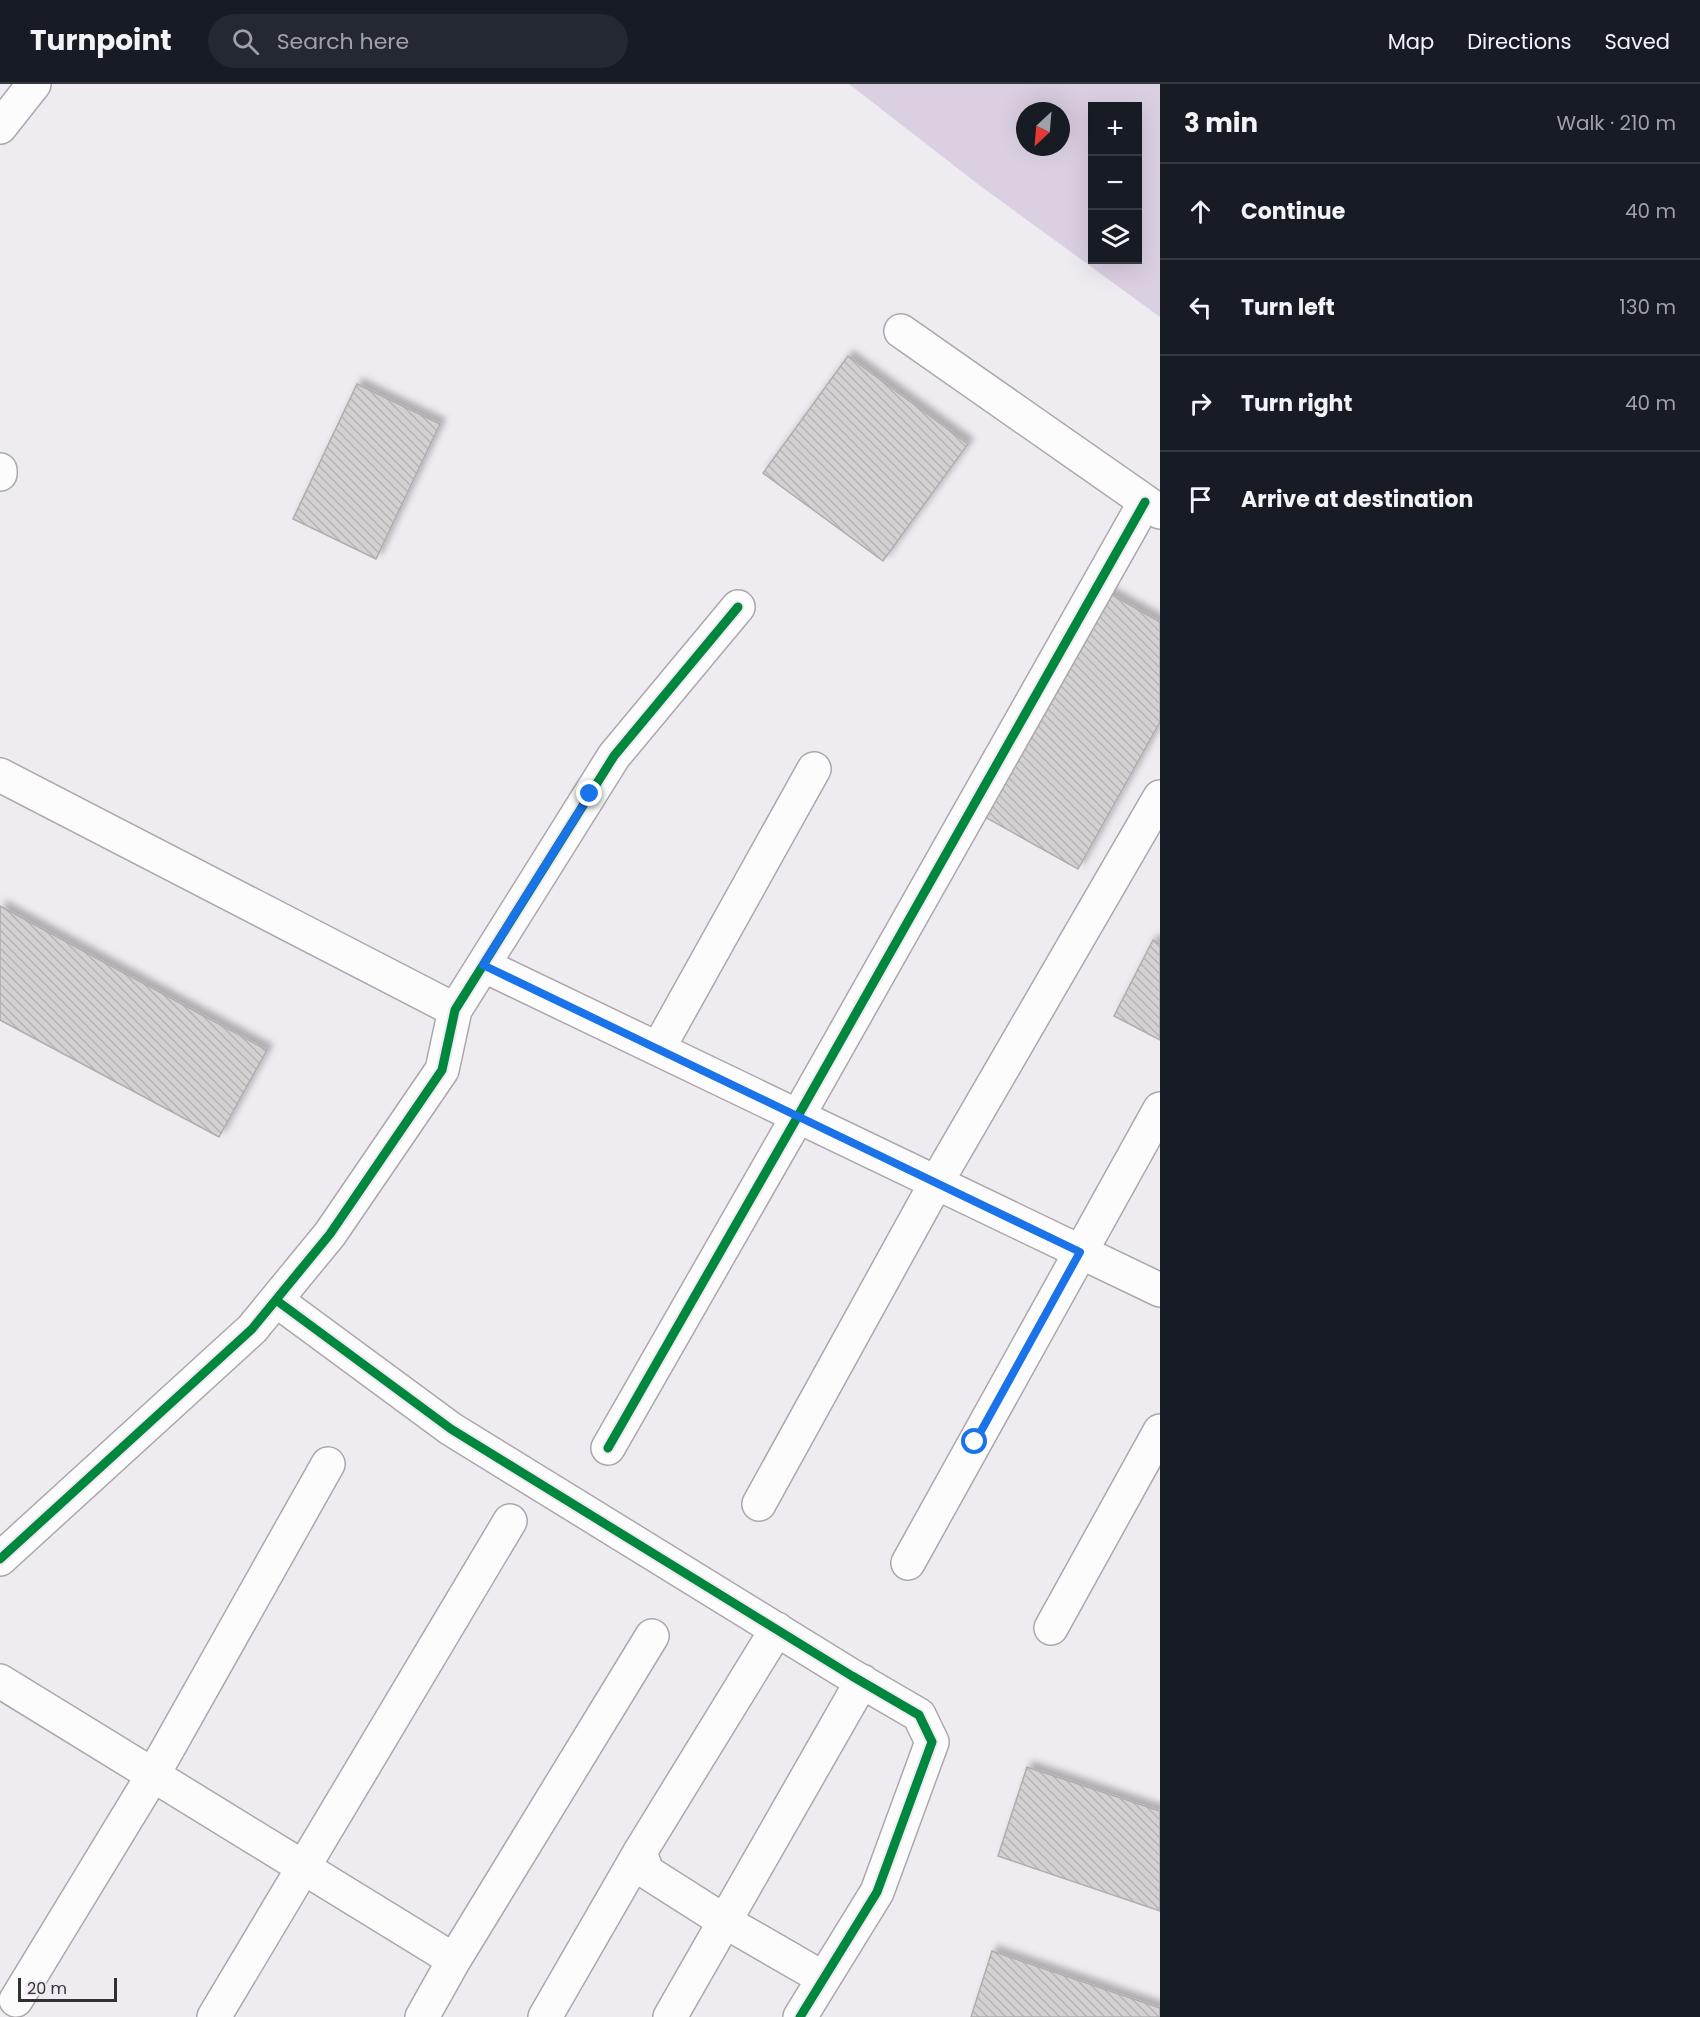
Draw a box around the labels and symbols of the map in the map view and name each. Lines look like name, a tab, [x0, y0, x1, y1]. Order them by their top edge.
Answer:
north arrow	[1016, 102, 1070, 156]
route end	[576, 780, 602, 806]
route start	[961, 1428, 987, 1454]
scale bar	[18, 1975, 117, 2002]

